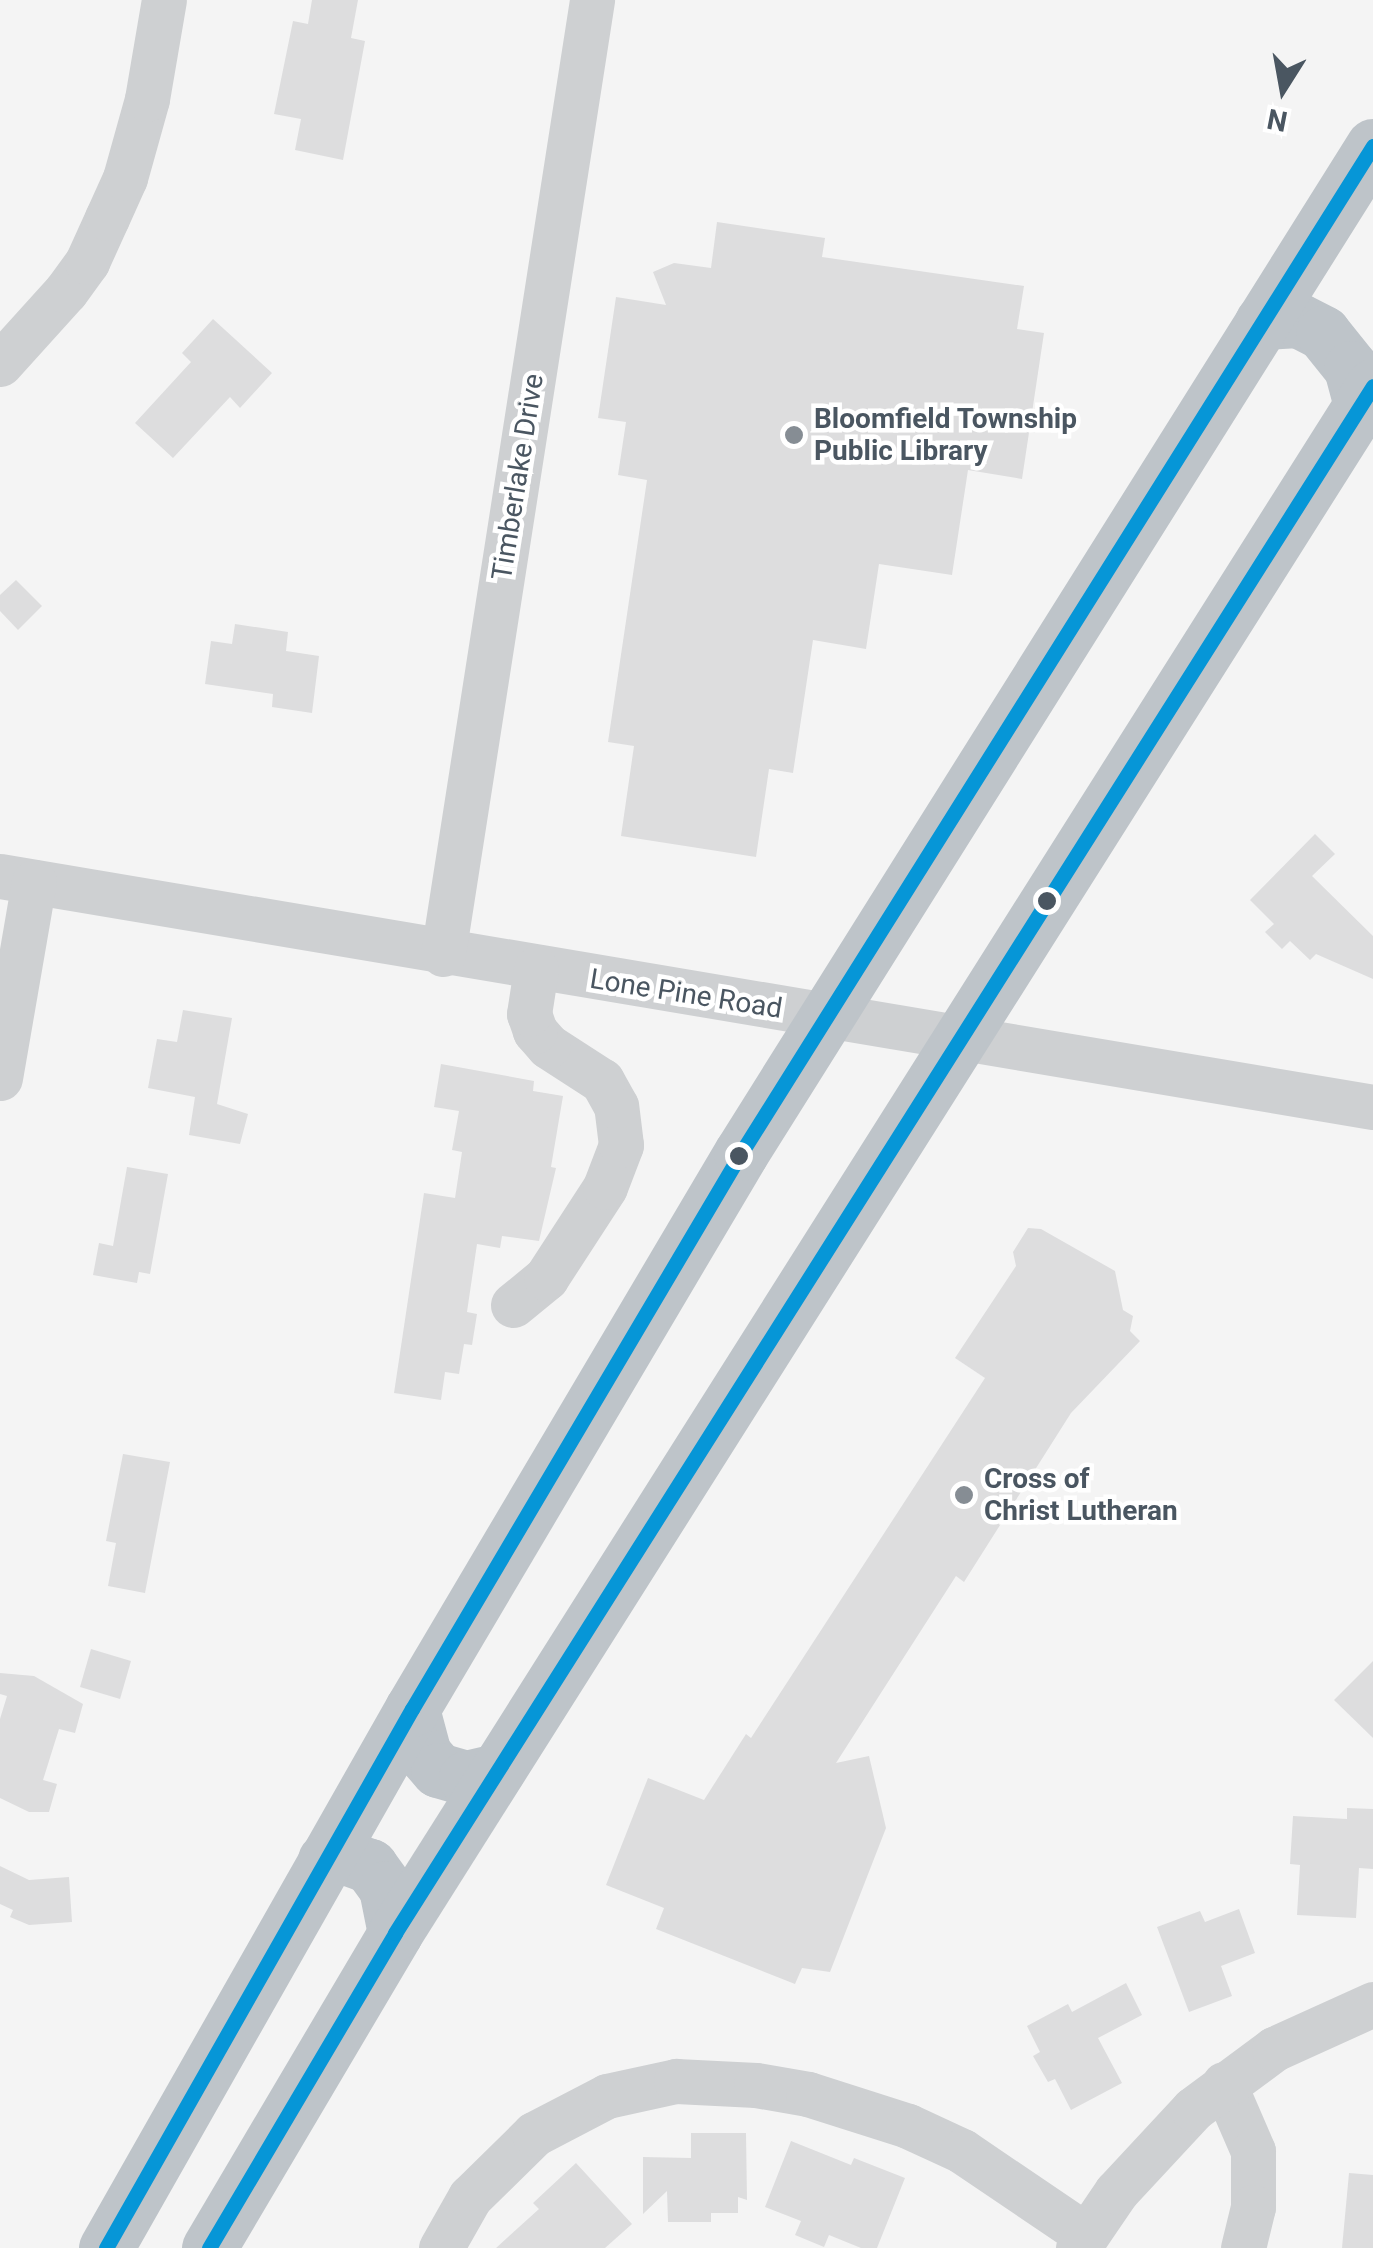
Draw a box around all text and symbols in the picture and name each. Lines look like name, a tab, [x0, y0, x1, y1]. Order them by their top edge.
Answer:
north arrow	[1233, 40, 1333, 140]
text: N	[1264, 102, 1290, 138]
street label: Timberlake Drive	[485, 371, 551, 583]
place label: Bloomfield Township Public Library	[814, 402, 1078, 468]
marker: Bloomfield Township Public Library	[783, 424, 805, 446]
unlabelled marker	[1037, 891, 1057, 911]
street label: Lone Pine Road	[587, 962, 785, 1026]
unlabelled marker	[729, 1146, 749, 1166]
place label: Cross of Christ Lutheran	[984, 1462, 1178, 1528]
marker: Cross of Christ Lutheran	[953, 1484, 975, 1506]

